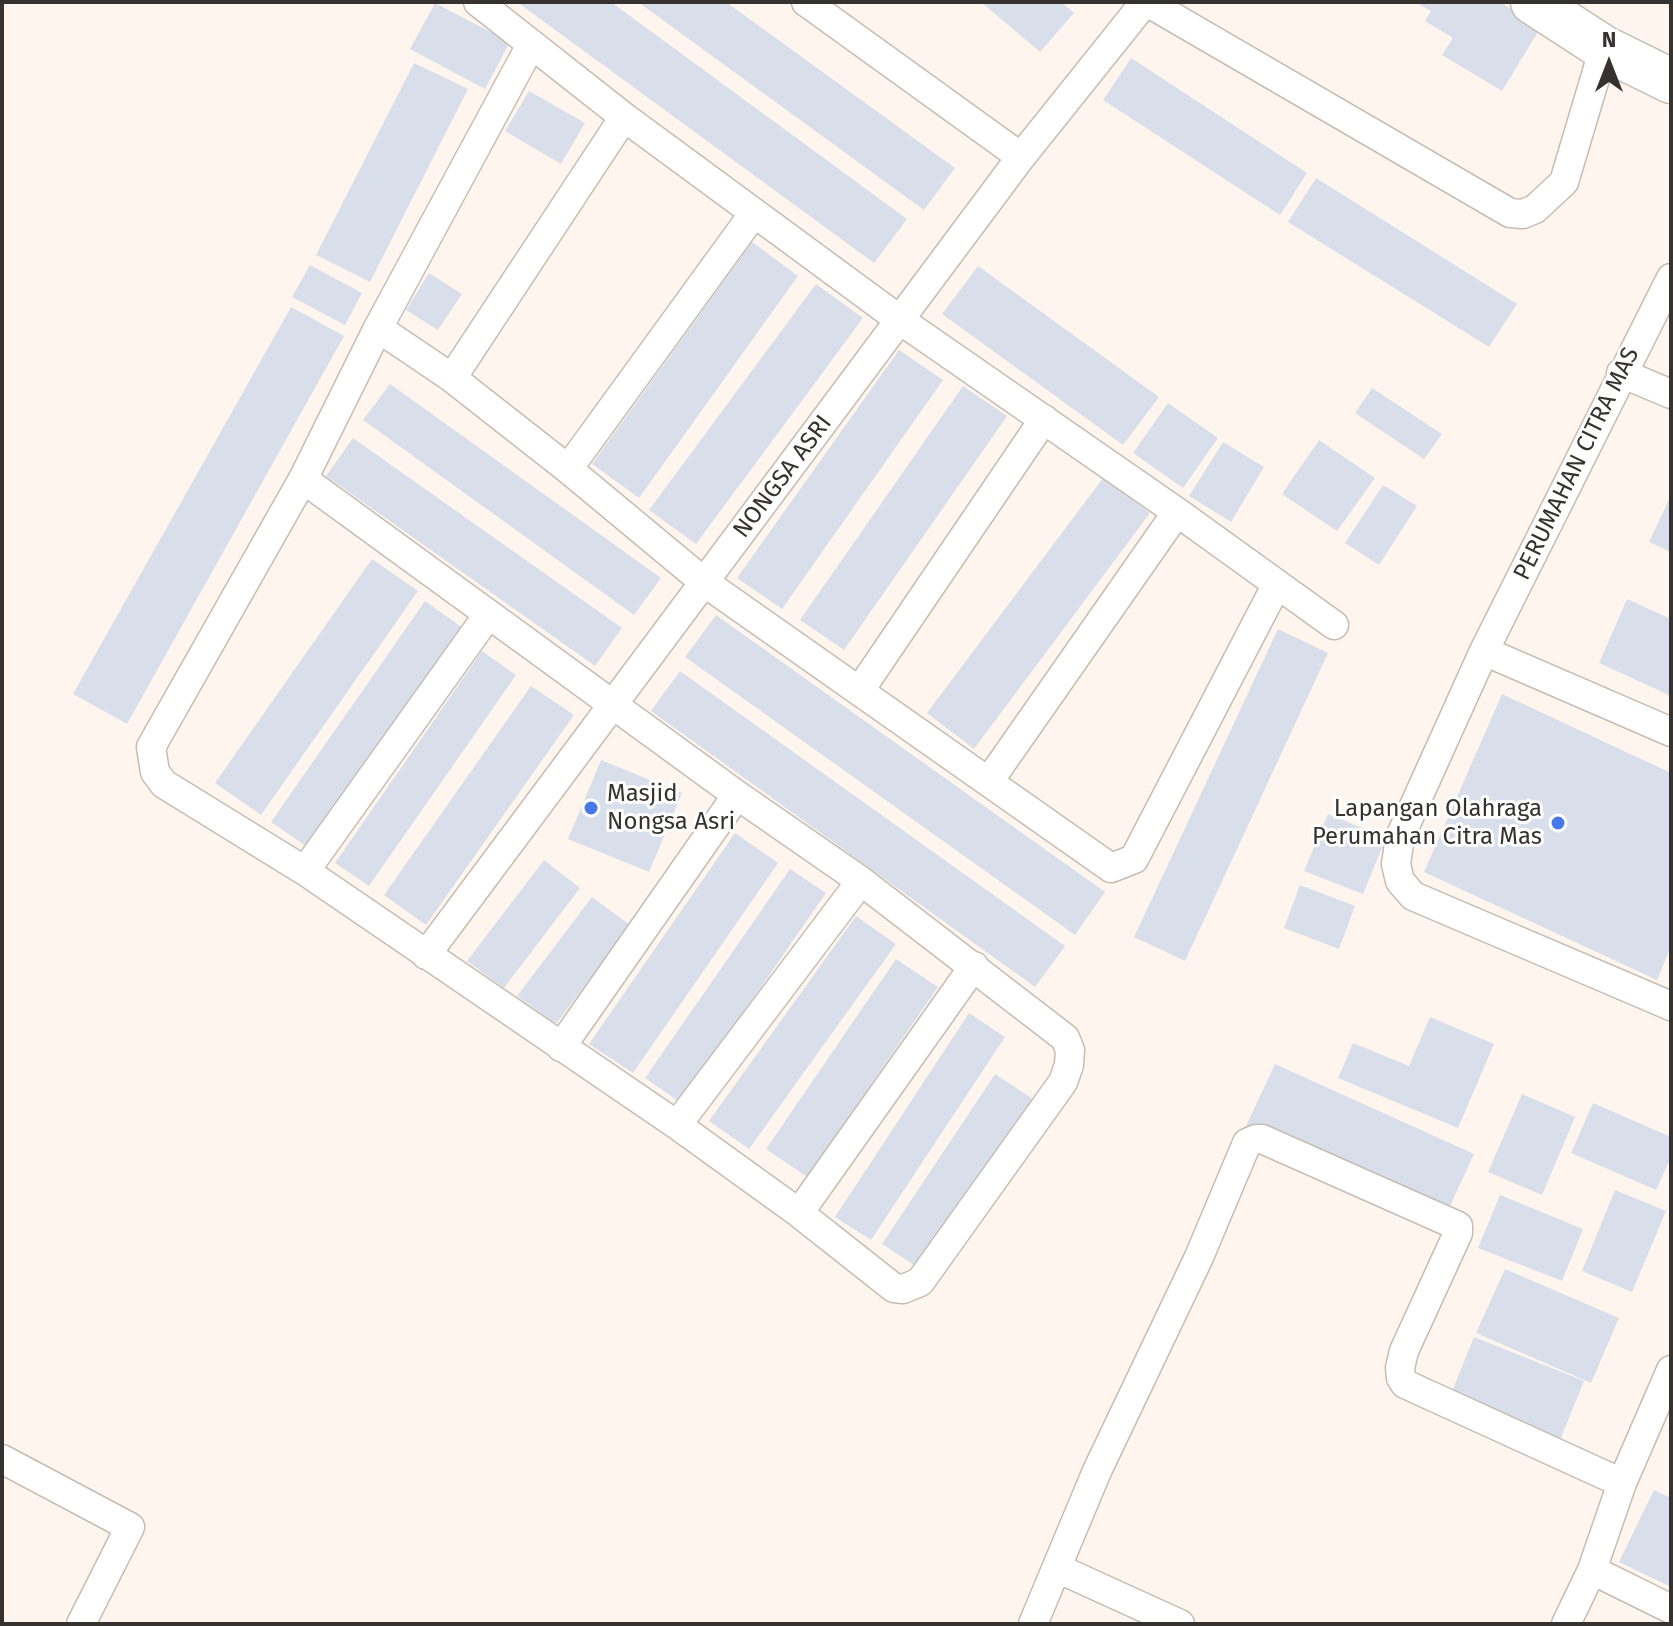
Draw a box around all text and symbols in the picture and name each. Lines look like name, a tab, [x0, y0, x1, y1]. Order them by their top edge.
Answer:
north arrow	[1569, 24, 1649, 104]
text: N	[1602, 26, 1616, 53]
street label: PERUMAHAN CITRA MAS	[1508, 343, 1646, 585]
street label: NONGSA ASRI	[728, 410, 838, 544]
place label: Masjid Nongsa Asri	[607, 780, 735, 836]
place label: Lapangan Olahraga Perumahan Citra Mas	[1312, 795, 1542, 851]
marker: Masjid Nongsa Asri	[582, 799, 600, 817]
marker: Lapangan Olahraga Perumahan Citra Mas	[1549, 814, 1567, 832]

